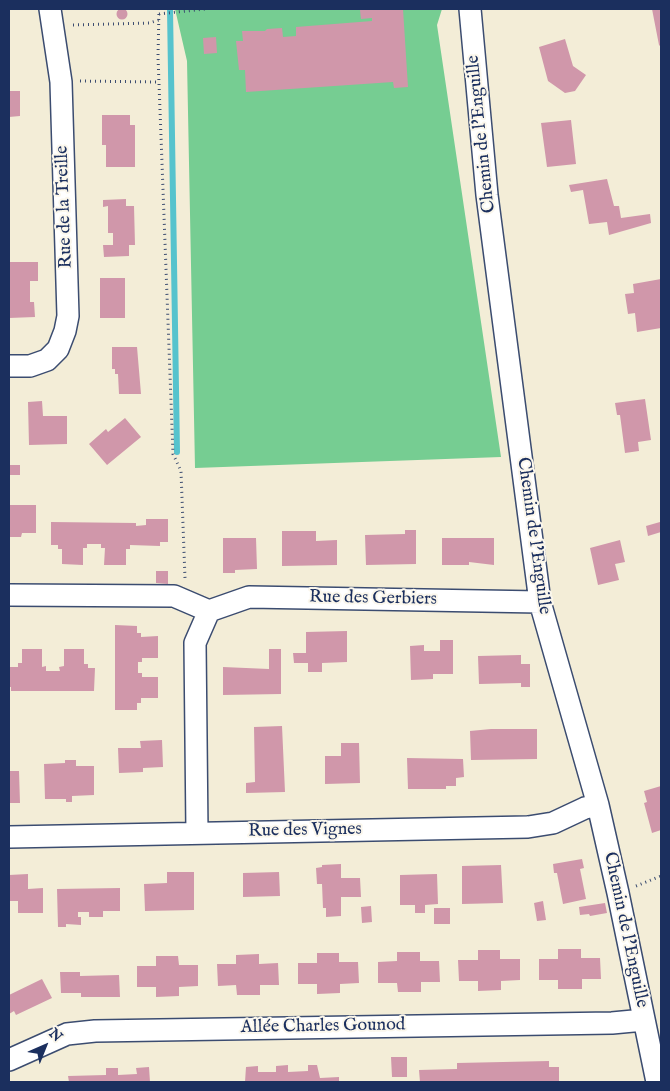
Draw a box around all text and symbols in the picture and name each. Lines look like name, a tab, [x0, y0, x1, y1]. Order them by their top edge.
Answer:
street label: Chemin de l'Enguille	[463, 54, 501, 214]
street label: Rue de la Treille	[52, 145, 78, 269]
street label: Chemin de l'Enguille	[511, 456, 555, 616]
street label: Rue des Gerbiers	[309, 587, 437, 611]
street label: Rue des Vignes	[248, 819, 362, 843]
street label: Chemin de l'Enguille	[598, 850, 652, 1010]
street label: Allée Charles Gounod	[240, 1015, 406, 1039]
north arrow	[20, 1021, 70, 1071]
text: N	[45, 1025, 66, 1046]

